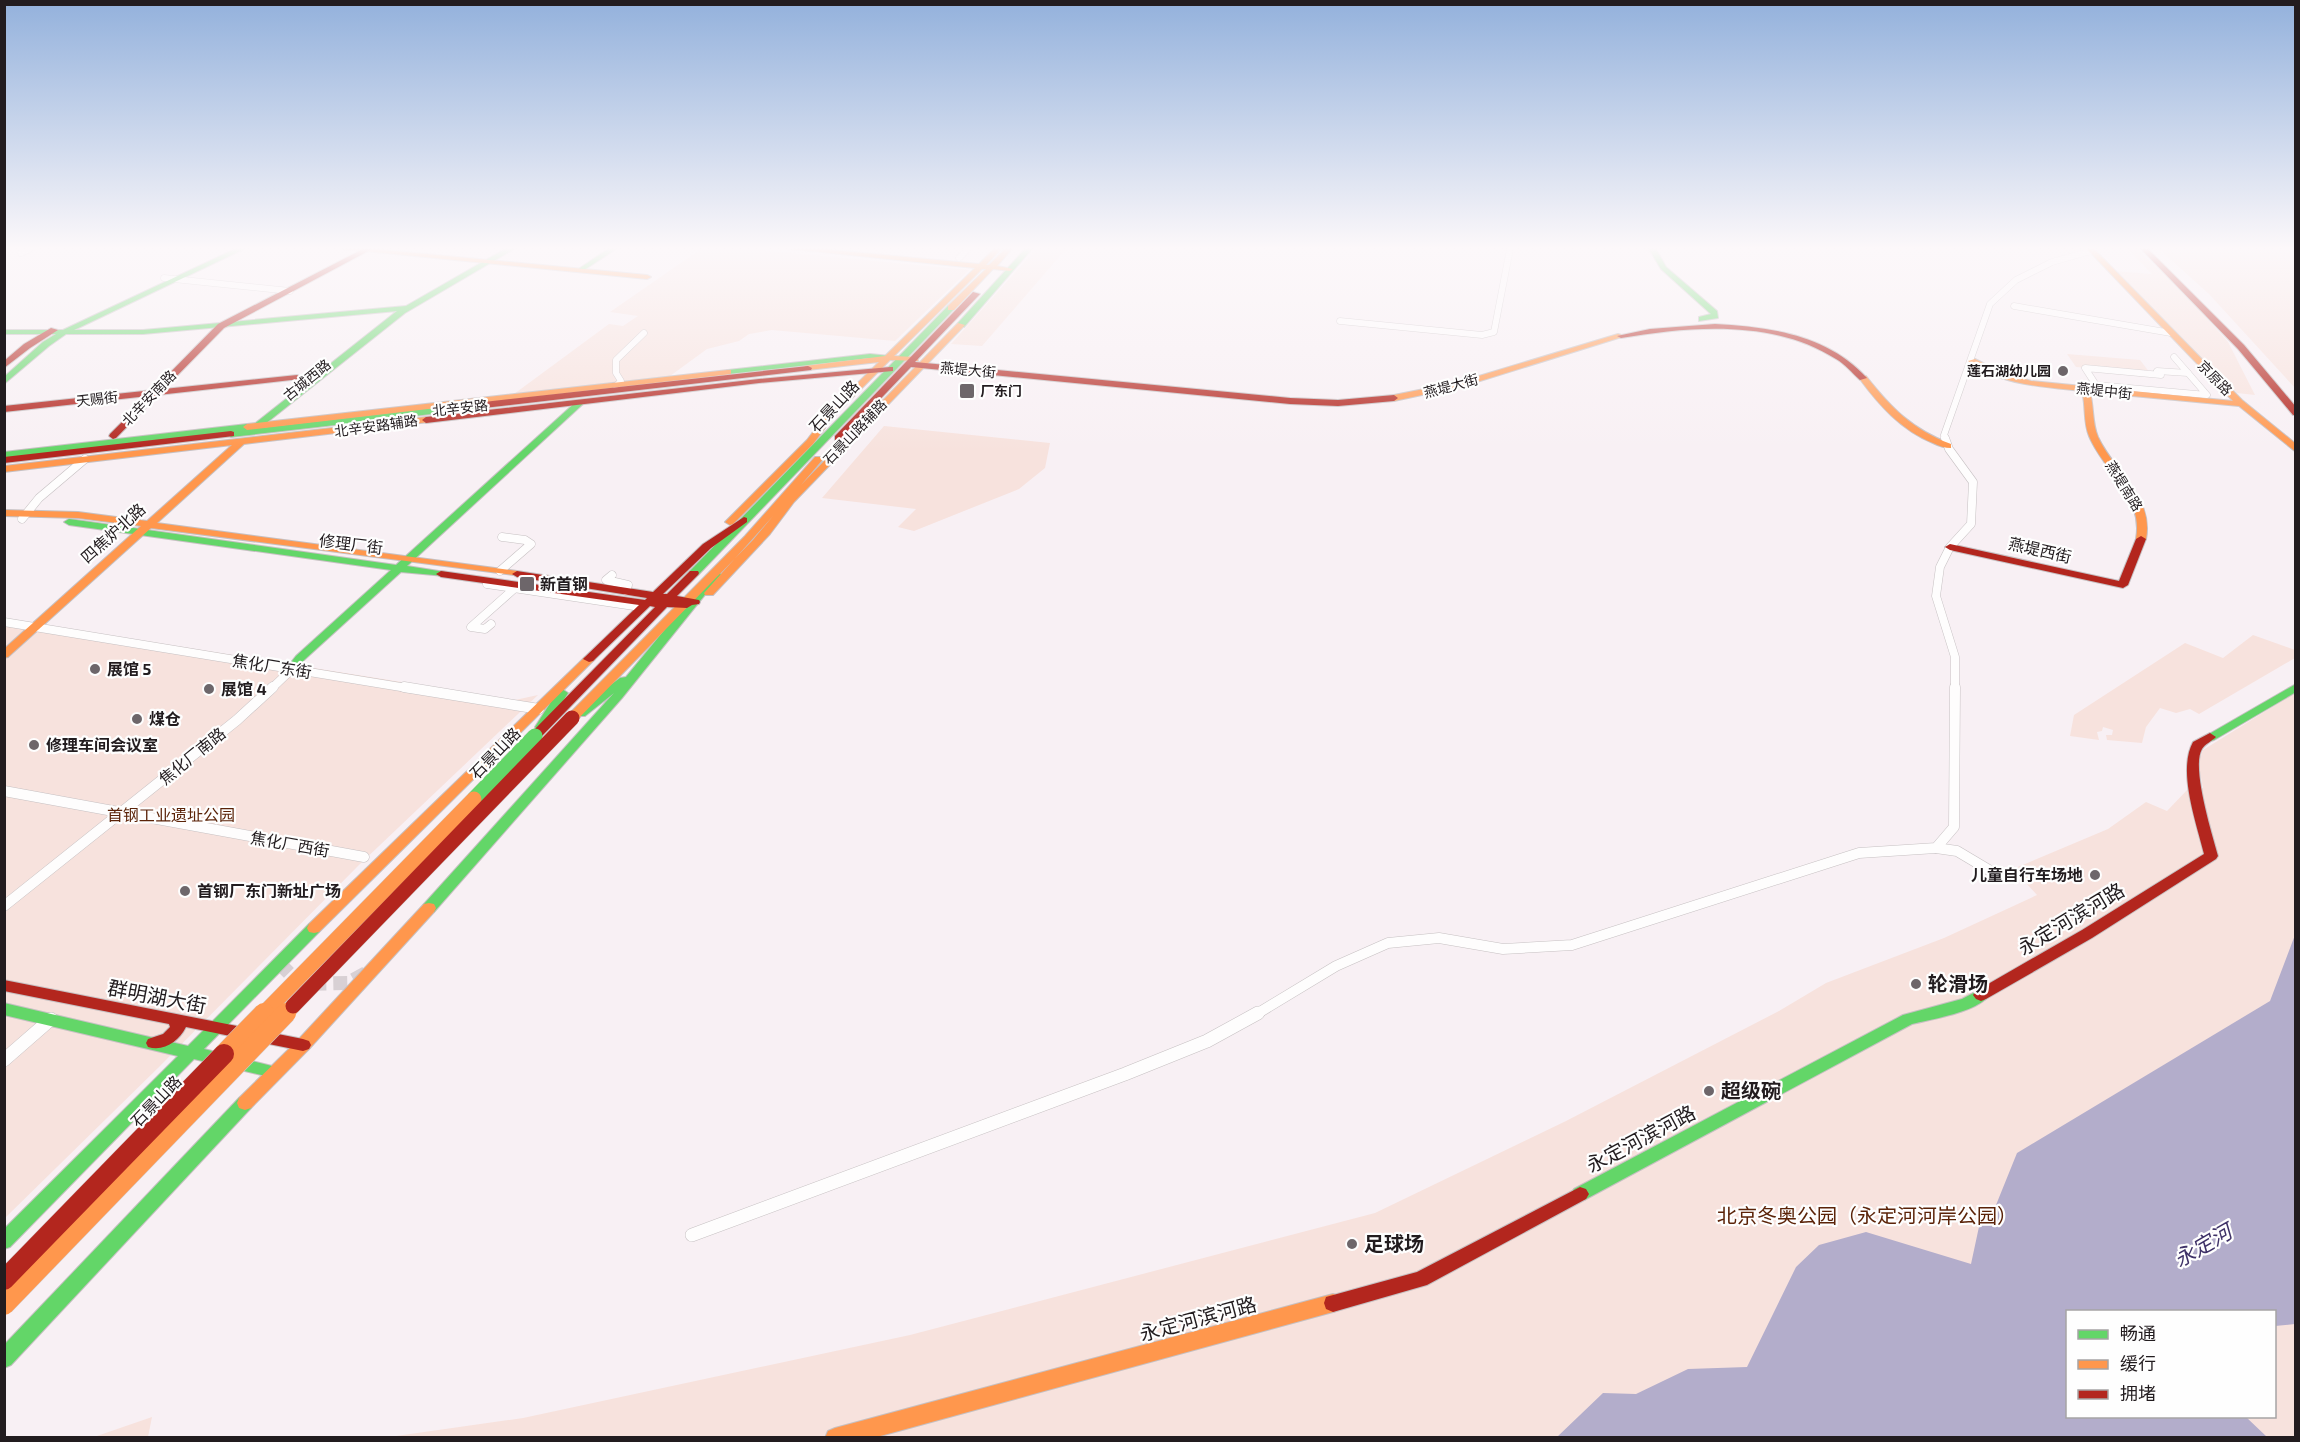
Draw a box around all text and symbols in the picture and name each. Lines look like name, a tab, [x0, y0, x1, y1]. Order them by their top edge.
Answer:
street label: 古城西路	[280, 355, 334, 404]
street label: 京原路	[2195, 357, 2236, 399]
street label: 燕堤大街	[939, 359, 997, 380]
place label: 莲石湖幼儿园	[1967, 362, 2051, 379]
marker: 莲石湖幼儿园	[2056, 364, 2070, 378]
street label: 北辛安南路	[118, 367, 179, 429]
street label: 燕堤大街	[1422, 370, 1480, 401]
street label: 石景山路	[805, 376, 862, 436]
street label: 燕堤中街	[2075, 379, 2133, 402]
marker: 厂东门	[958, 382, 976, 400]
place label: 厂东门	[980, 382, 1022, 399]
street label: 天赐街	[75, 388, 119, 409]
street label: 北辛安路	[431, 396, 489, 419]
street label: 石景山路辅路	[819, 396, 890, 468]
street label: 北辛安路辅路	[333, 411, 419, 440]
street label: 燕堤南路	[2102, 457, 2146, 514]
street label: 四焦炉北路	[77, 499, 149, 566]
street label: 修理厂街	[318, 530, 384, 557]
street label: 燕堤西街	[2007, 533, 2073, 566]
place label: 新首钢	[540, 574, 588, 593]
marker: 新首钢	[518, 575, 536, 593]
street label: 焦化厂东街	[231, 650, 313, 681]
place label: 展馆 5	[107, 659, 151, 678]
marker: 展馆 5	[88, 662, 102, 676]
place label: 展馆 4	[221, 679, 267, 698]
marker: 展馆 4	[202, 682, 216, 696]
place label: 煤仓	[149, 709, 181, 728]
marker: 煤仓	[130, 712, 144, 726]
street label: 焦化厂南路	[155, 723, 229, 788]
street label: 石景山路	[466, 723, 524, 782]
place label: 修理车间会议室	[46, 735, 158, 754]
marker: 修理车间会议室	[27, 738, 41, 752]
park label: 首钢工业遗址公园	[107, 805, 235, 824]
street label: 焦化厂西街	[249, 827, 331, 860]
place label: 儿童自行车场地	[1971, 865, 2083, 884]
marker: 儿童自行车场地	[2088, 868, 2102, 882]
street label: 永定河滨河路	[2013, 877, 2128, 959]
place label: 首钢厂东门新址广场	[197, 881, 341, 900]
marker: 首钢厂东门新址广场	[178, 884, 192, 898]
place label: 轮滑场	[1928, 971, 1988, 995]
street label: 群明湖大街	[106, 975, 209, 1017]
marker: 轮滑场	[1909, 977, 1923, 991]
street label: 石景山路	[127, 1071, 185, 1130]
place label: 超级碗	[1721, 1078, 1781, 1102]
marker: 超级碗	[1702, 1084, 1716, 1098]
street label: 永定河滨河路	[1582, 1099, 1699, 1177]
park label: 北京冬奥公园（永定河河岸公园）	[1717, 1203, 2017, 1227]
water label: 永定河	[2169, 1216, 2239, 1271]
place label: 足球场	[1364, 1231, 1424, 1255]
marker: 足球场	[1345, 1237, 1359, 1251]
street label: 永定河滨河路	[1137, 1291, 1259, 1345]
legend	[2066, 1310, 2276, 1418]
text: 畅通	[2120, 1322, 2156, 1344]
text: 缓行	[2120, 1352, 2156, 1374]
text: 拥堵	[2120, 1382, 2156, 1404]

